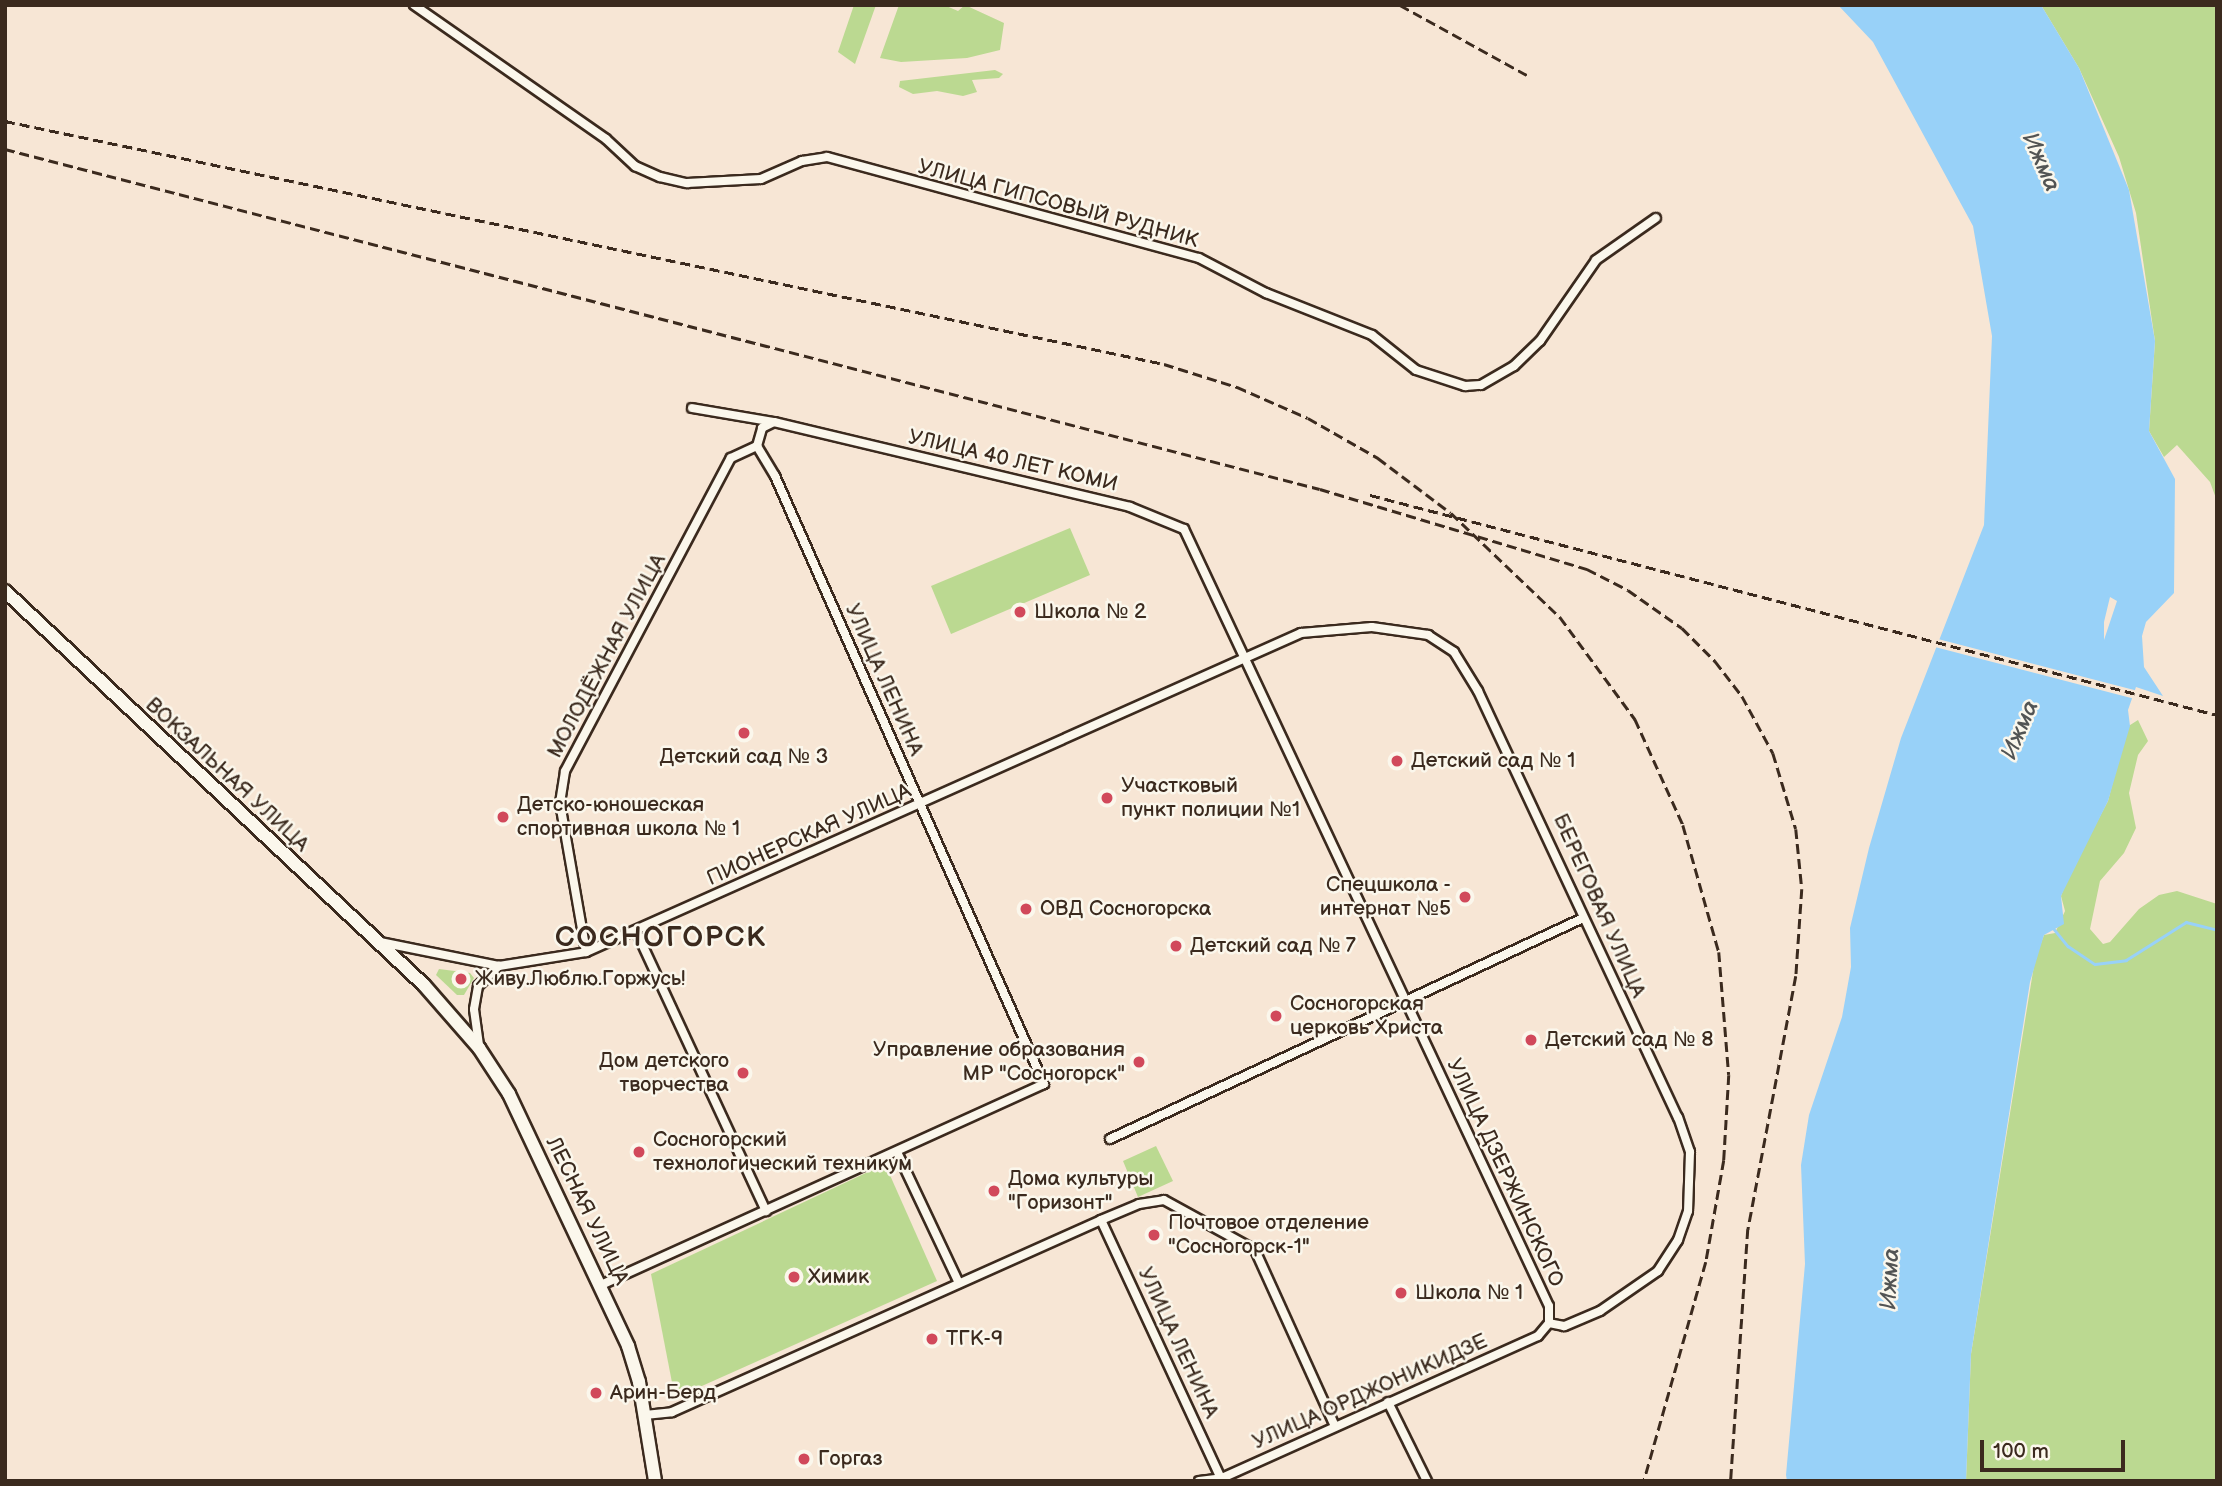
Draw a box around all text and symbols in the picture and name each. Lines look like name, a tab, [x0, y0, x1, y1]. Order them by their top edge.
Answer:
water label: Ижма	[2016, 128, 2066, 196]
street label: УЛИЦА ГИПСОВЫЙ РУДНИК	[915, 154, 1201, 254]
street label: УЛИЦА 40 ЛЕТ КОМИ	[906, 425, 1120, 497]
street label: МОЛОДЁЖНАЯ УЛИЦА	[542, 550, 672, 762]
place label: Школа № 2	[1034, 599, 1146, 625]
street label: УЛИЦА ЛЕНИНА	[839, 600, 929, 760]
marker: Школа № 2	[1012, 604, 1028, 620]
street label: ВОКЗАЛЬНАЯ УЛИЦА	[140, 693, 314, 857]
water label: Ижма	[1995, 696, 2045, 764]
marker: Детский сад № 3	[736, 725, 752, 741]
place label: Детский сад № 3	[659, 744, 829, 770]
place label: Детский сад № 1	[1411, 748, 1575, 774]
marker: Детский сад № 1	[1389, 753, 1405, 769]
place label: Участковый пункт полиции №1	[1121, 773, 1300, 823]
street label: ПИОНЕРСКАЯ УЛИЦА	[703, 779, 915, 891]
marker: Участковый пункт полиции №1	[1099, 790, 1115, 806]
place label: Детско-юношеская спортивная школа № 1	[517, 792, 740, 842]
marker: Детско-юношеская спортивная школа № 1	[495, 809, 511, 825]
street label: БЕРЕГОВАЯ УЛИЦА	[1547, 810, 1651, 1002]
place label: Спецшкола - интернат №5	[1320, 872, 1451, 922]
marker: Спецшкола - интернат №5	[1457, 889, 1473, 905]
place label: ОВД Сосногорска	[1040, 896, 1211, 922]
marker: ОВД Сосногорска	[1018, 901, 1034, 917]
district label: СОСНОГОРСК	[556, 921, 766, 955]
place label: Детский сад № 7	[1190, 933, 1356, 959]
marker: Детский сад № 7	[1168, 938, 1184, 954]
place label: Живу.Люблю.Горжусь!	[475, 966, 686, 992]
marker: Живу.Люблю.Горжусь!	[453, 971, 469, 987]
place label: Сосногорская церковь Христа	[1290, 991, 1443, 1041]
marker: Сосногорская церковь Христа	[1268, 1008, 1284, 1024]
place label: Детский сад № 8	[1545, 1027, 1713, 1053]
marker: Детский сад № 8	[1523, 1032, 1539, 1048]
place label: Управление образования МР "Сосногорск"	[873, 1037, 1125, 1087]
place label: Дом детского творчества	[599, 1048, 729, 1098]
marker: Управление образования МР "Сосногорск"	[1131, 1054, 1147, 1070]
street label: УЛИЦА ДЗЕРЖИНСКОГО	[1441, 1055, 1569, 1291]
marker: Дом детского творчества	[735, 1065, 751, 1081]
place label: Сосногорский технологический техникум	[653, 1127, 912, 1177]
street label: ЛЕСНАЯ УЛИЦА	[540, 1133, 634, 1289]
marker: Сосногорский технологический техникум	[631, 1144, 647, 1160]
place label: Дома культуры "Горизонт"	[1008, 1166, 1153, 1216]
marker: Дома культуры "Горизонт"	[986, 1183, 1002, 1199]
place label: Почтовое отделение "Сосногорск-1"	[1168, 1210, 1369, 1260]
marker: Почтовое отделение "Сосногорск-1"	[1146, 1227, 1162, 1243]
water label: Ижма	[1875, 1247, 1905, 1311]
place label: Химик	[808, 1264, 869, 1290]
street label: УЛИЦА ЛЕНИНА	[1132, 1264, 1224, 1422]
marker: Химик	[786, 1269, 802, 1285]
place label: Школа № 1	[1415, 1280, 1523, 1306]
marker: Школа № 1	[1393, 1285, 1409, 1301]
place label: ТГК-9	[946, 1326, 1003, 1352]
street label: УЛИЦА ОРДЖОНИКИДЗЕ	[1249, 1329, 1491, 1455]
marker: ТГК-9	[924, 1331, 940, 1347]
place label: Арин-Берд	[610, 1380, 716, 1406]
marker: Арин-Берд	[588, 1385, 604, 1401]
scale bar	[1984, 1426, 2129, 1470]
text: 100 m	[1993, 1439, 2049, 1464]
place label: Горгаз	[818, 1446, 883, 1472]
marker: Горгаз	[796, 1451, 812, 1467]

